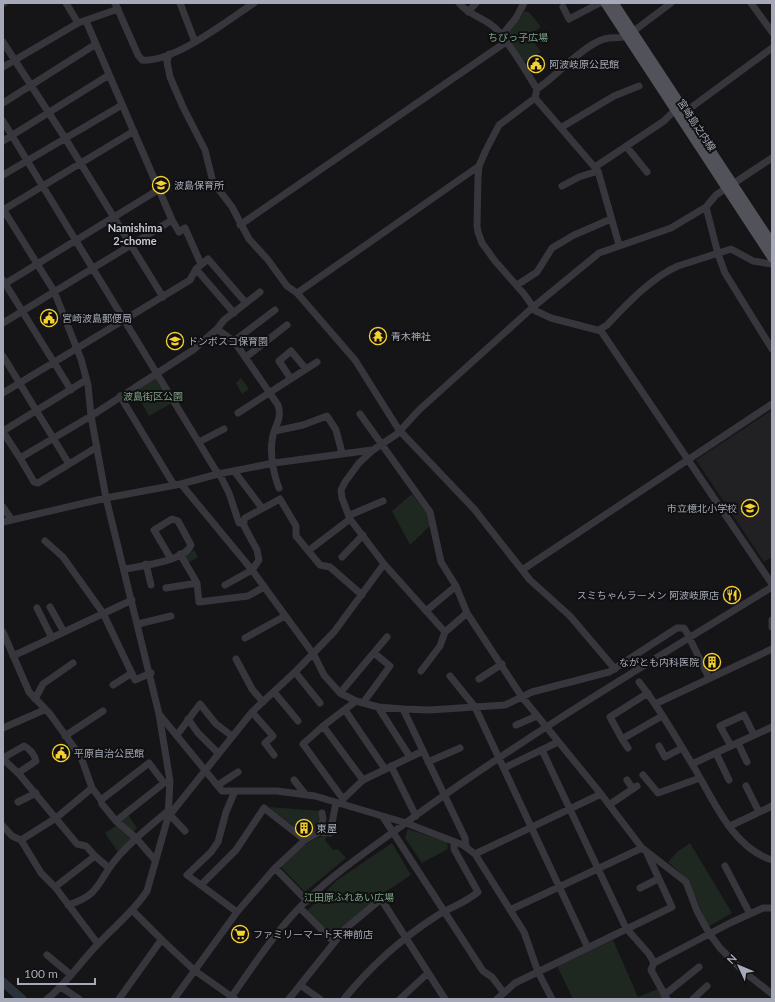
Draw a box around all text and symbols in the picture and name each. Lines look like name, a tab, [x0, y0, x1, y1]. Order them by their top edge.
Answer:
park label: ちびっ子広場	[488, 31, 548, 43]
public building icon: 阿波岐原公民館	[526, 54, 546, 74]
place label: 阿波岐原公民館	[549, 58, 619, 70]
street label: 宮崎島之内線	[675, 97, 719, 153]
school or university icon: 波島保育所	[151, 175, 171, 195]
place label: 波島保育所	[174, 179, 224, 191]
district label: Namishima 2-chome	[108, 221, 162, 247]
public building icon: 宮崎波島郵便局	[39, 308, 59, 328]
place label: 宮崎波島郵便局	[62, 312, 132, 324]
temple icon: 青木神社	[368, 326, 388, 346]
place label: 青木神社	[391, 330, 431, 342]
school or university icon: ドンボスコ保育園	[165, 331, 185, 351]
place label: ドンボスコ保育園	[188, 335, 268, 347]
park label: 波島街区公園	[123, 390, 183, 402]
school or university icon: 市立檍北小学校	[740, 498, 760, 518]
place label: 市立檍北小学校	[667, 502, 737, 514]
restaurant icon: スミちゃんラーメン 阿波岐原店	[722, 585, 742, 605]
place label: スミちゃんラーメン 阿波岐原店	[577, 589, 719, 601]
building icon: ながとも内科医院	[702, 652, 722, 672]
place label: ながとも内科医院	[619, 656, 699, 668]
public building icon: 平原自治公民館	[51, 743, 71, 763]
place label: 平原自治公民館	[74, 747, 144, 759]
building icon: 東屋	[294, 818, 314, 838]
place label: 東屋	[317, 822, 337, 834]
park label: 江田原ふれあい広場	[304, 891, 394, 903]
supermarket icon: ファミリーマート天神前店	[230, 924, 250, 944]
place label: ファミリーマート天神前店	[253, 928, 373, 940]
north arrow	[719, 946, 759, 986]
text: N	[724, 951, 739, 966]
scale bar	[18, 960, 95, 986]
text: 100 m	[24, 966, 58, 981]

